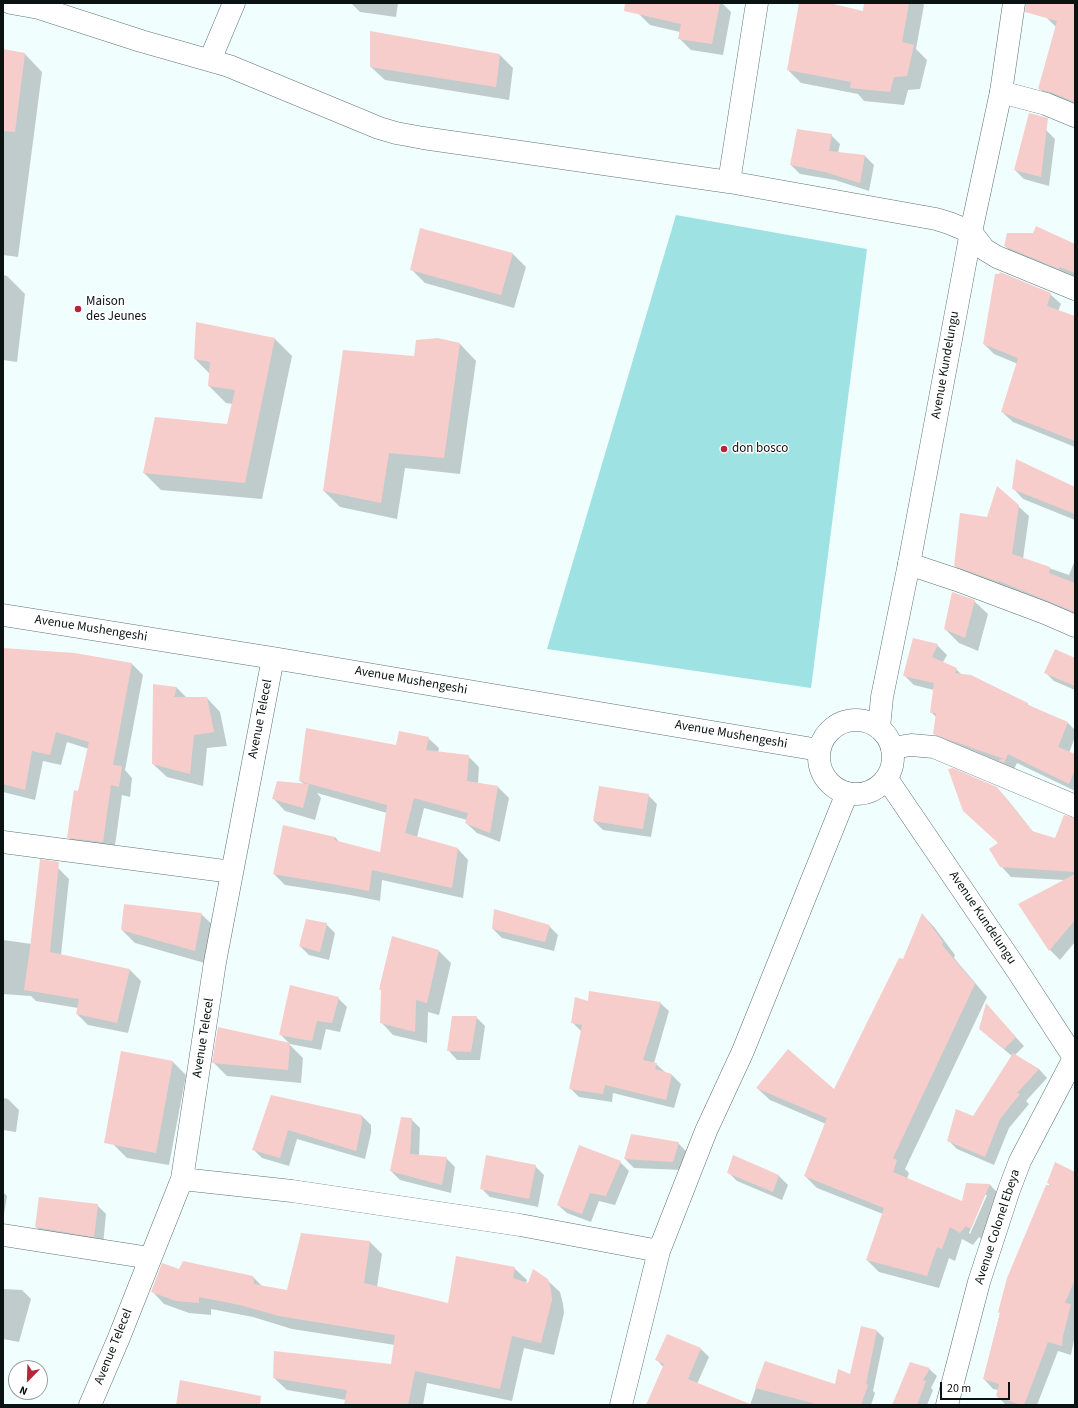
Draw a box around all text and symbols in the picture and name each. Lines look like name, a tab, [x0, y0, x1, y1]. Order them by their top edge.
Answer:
place label: Maison des Jeunes	[86, 294, 146, 325]
marker: Maison des Jeunes	[73, 304, 83, 314]
street label: Avenue Kundelungu	[929, 310, 963, 420]
place label: don bosco	[732, 441, 788, 457]
marker: don bosco	[719, 444, 729, 454]
street label: Avenue Mushengeshi	[34, 612, 148, 646]
street label: Avenue Mushengeshi	[354, 663, 468, 699]
street label: Avenue Telecel	[246, 678, 276, 760]
street label: Avenue Mushengeshi	[674, 717, 788, 753]
street label: Avenue Kundelungu	[945, 868, 1019, 968]
street label: Avenue Telecel	[190, 997, 218, 1079]
street label: Avenue Colonel Ebeya	[972, 1168, 1024, 1286]
street label: Avenue Telecel	[92, 1307, 136, 1387]
north arrow	[8, 1360, 48, 1400]
scale bar	[942, 1374, 1012, 1400]
text: 20 m	[947, 1380, 971, 1397]
text: N	[17, 1382, 30, 1399]

